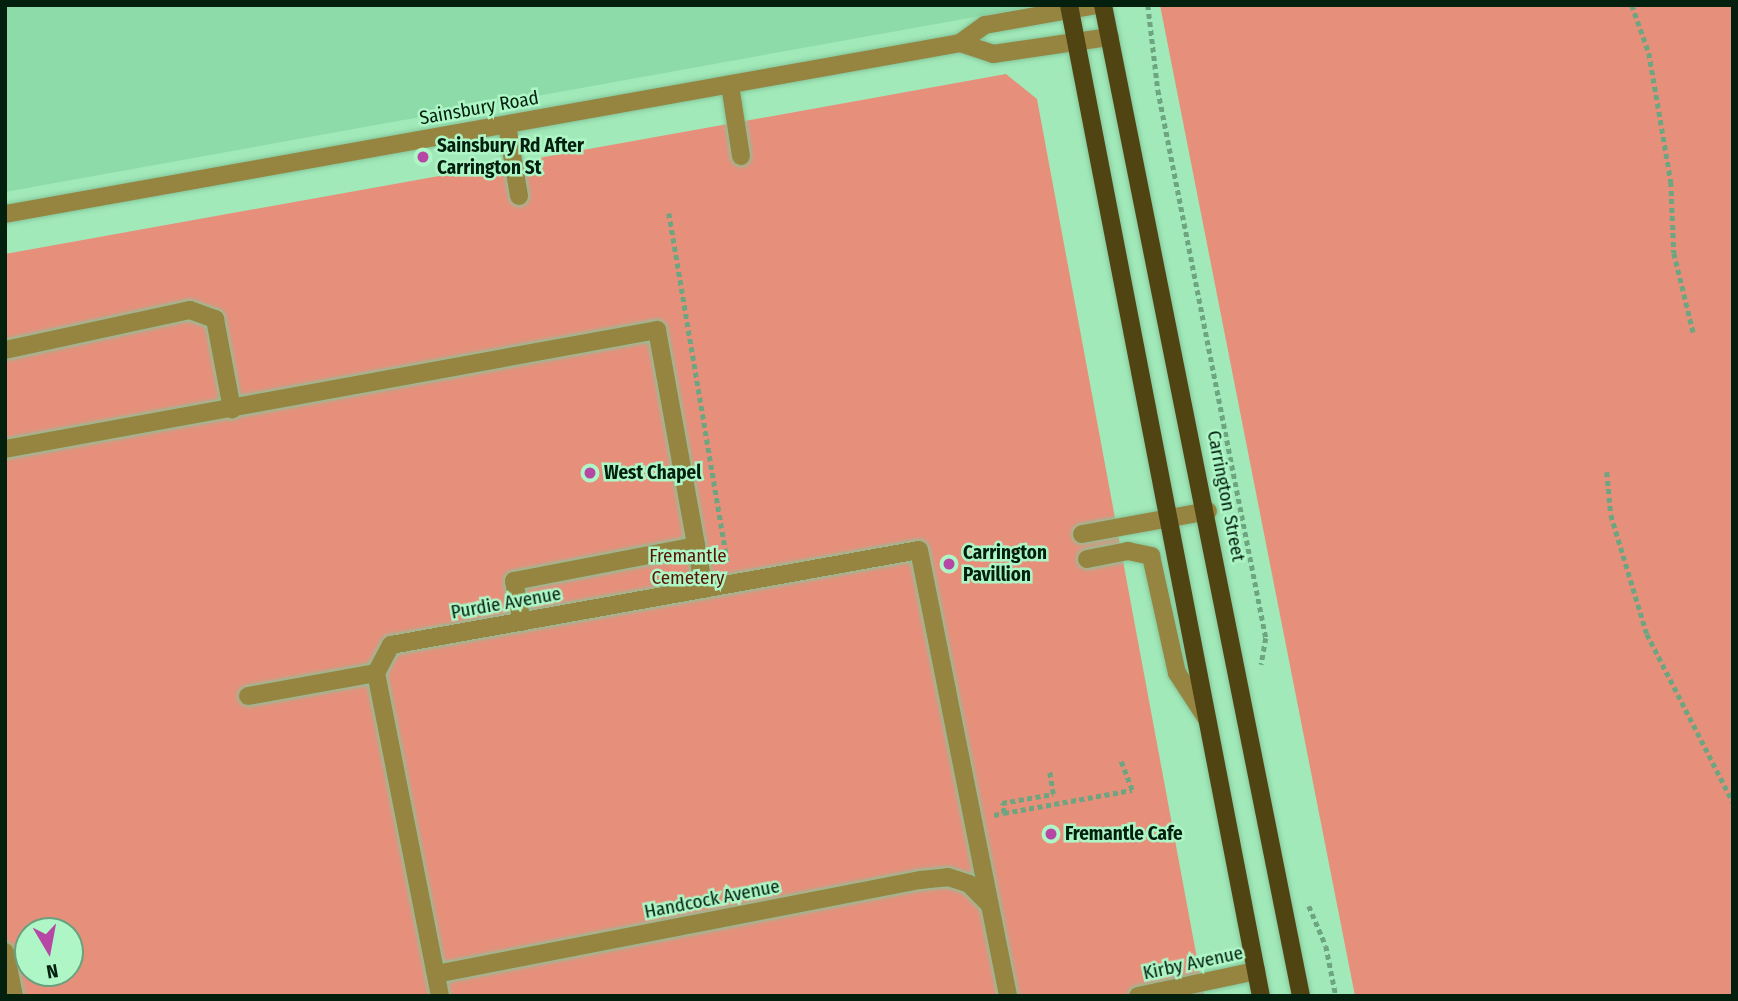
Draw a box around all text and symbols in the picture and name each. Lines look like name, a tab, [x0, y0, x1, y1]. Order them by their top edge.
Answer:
street label: Sainsbury Road	[418, 86, 540, 130]
place label: Sainsbury Rd After Carrington St	[437, 135, 584, 179]
marker: Sainsbury Rd After Carrington St	[415, 149, 431, 165]
street label: Carrington Street	[1202, 429, 1250, 563]
place label: West Chapel	[604, 462, 701, 484]
marker: West Chapel	[582, 465, 598, 481]
place label: Carrington Pavillion	[963, 542, 1047, 586]
park label: Fremantle Cemetery	[649, 545, 727, 589]
marker: Carrington Pavillion	[941, 556, 957, 572]
street label: Purdie Avenue	[449, 582, 563, 624]
place label: Fremantle Cafe	[1065, 823, 1183, 845]
marker: Fremantle Cafe	[1043, 826, 1059, 842]
street label: Handcock Avenue	[642, 875, 782, 923]
north arrow	[14, 917, 84, 987]
street label: Kirby Avenue	[1141, 941, 1245, 985]
text: N	[45, 959, 60, 984]

